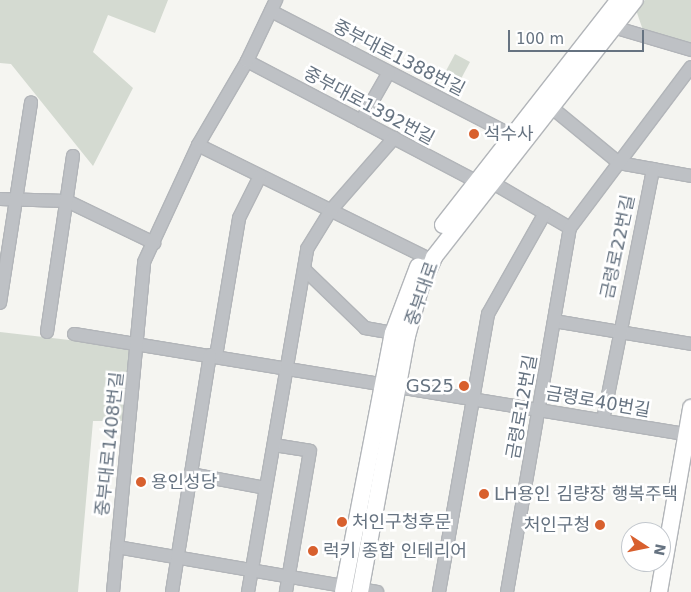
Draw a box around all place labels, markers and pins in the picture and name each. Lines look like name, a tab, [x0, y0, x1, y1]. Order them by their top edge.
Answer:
place label: 석수사	[484, 123, 534, 145]
marker: 석수사	[468, 128, 480, 140]
place label: GS25	[406, 375, 454, 397]
marker: GS25	[458, 380, 470, 392]
place label: 용인성당	[151, 471, 217, 493]
marker: 용인성당	[135, 476, 147, 488]
place label: LH용인 김량장 행복주택	[494, 483, 678, 505]
marker: LH용인 김량장 행복주택	[478, 488, 490, 500]
place label: 처인구청후문	[352, 511, 451, 533]
place label: 처인구청	[524, 514, 590, 536]
marker: 처인구청후문	[336, 516, 348, 528]
marker: 처인구청	[594, 519, 606, 531]
place label: 럭키 종합 인테리어	[323, 540, 467, 562]
marker: 럭키 종합 인테리어	[307, 545, 319, 557]

